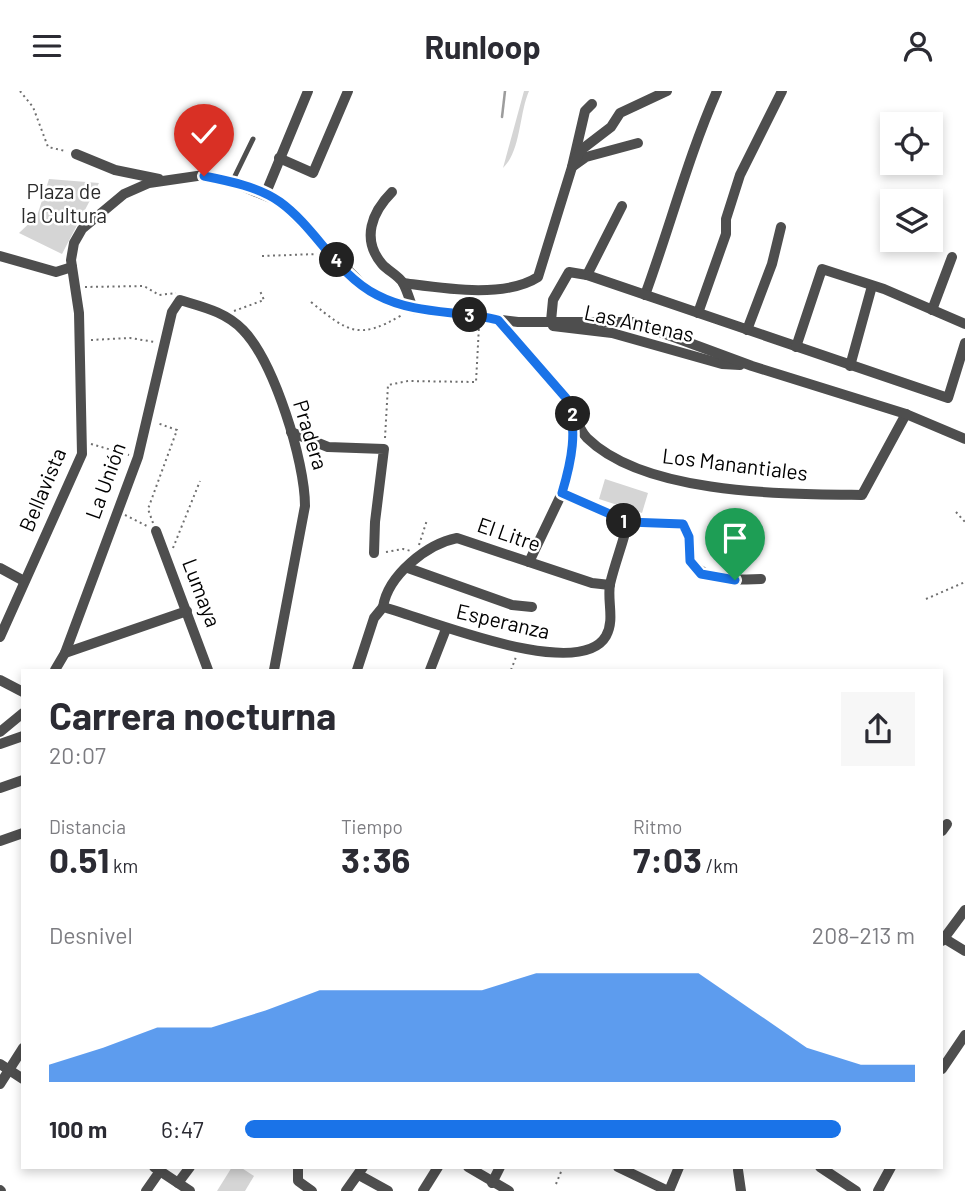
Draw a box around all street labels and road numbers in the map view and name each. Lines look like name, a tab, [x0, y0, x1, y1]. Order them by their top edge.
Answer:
street label: Las Antenas	[582, 299, 697, 346]
street label: Pradera	[289, 397, 334, 473]
street label: La Unión	[79, 439, 130, 522]
street label: Los Manantiales	[661, 442, 809, 485]
street label: Bellavista	[13, 444, 70, 535]
street label: El Litre	[474, 511, 544, 556]
street label: Lumaya	[178, 555, 227, 630]
street label: Esperanza	[454, 598, 553, 643]

